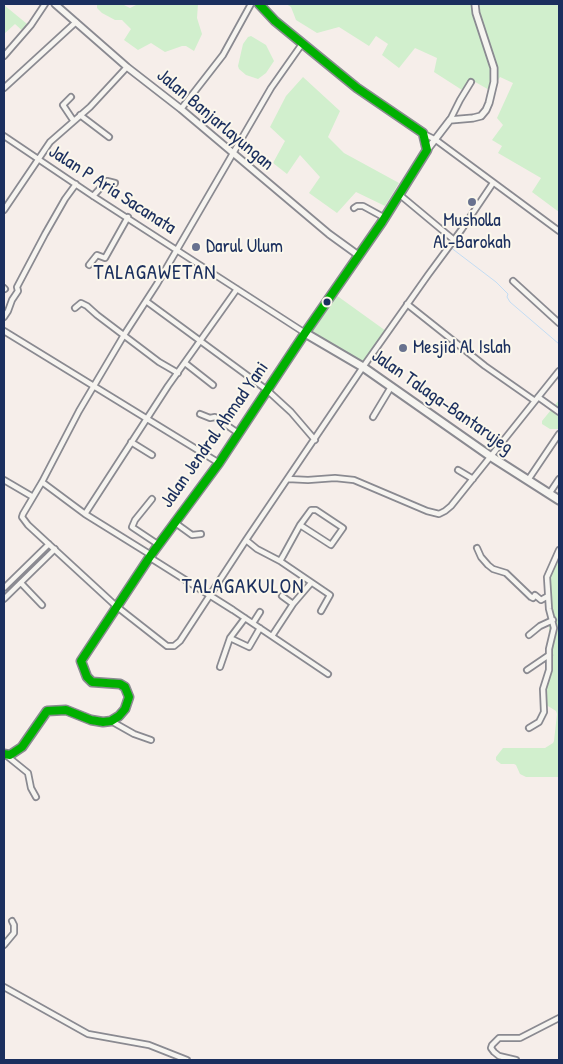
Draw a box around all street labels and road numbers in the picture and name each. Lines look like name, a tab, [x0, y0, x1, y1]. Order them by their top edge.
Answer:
street label: Jalan Banjarlayungan	[152, 64, 278, 176]
street label: Jalan P Aria Sacanata	[44, 140, 180, 240]
street label: Jalan Talaga-Bantarujeg	[367, 345, 517, 459]
street label: Jalan Jendral Ahmad Yani	[156, 358, 274, 512]

